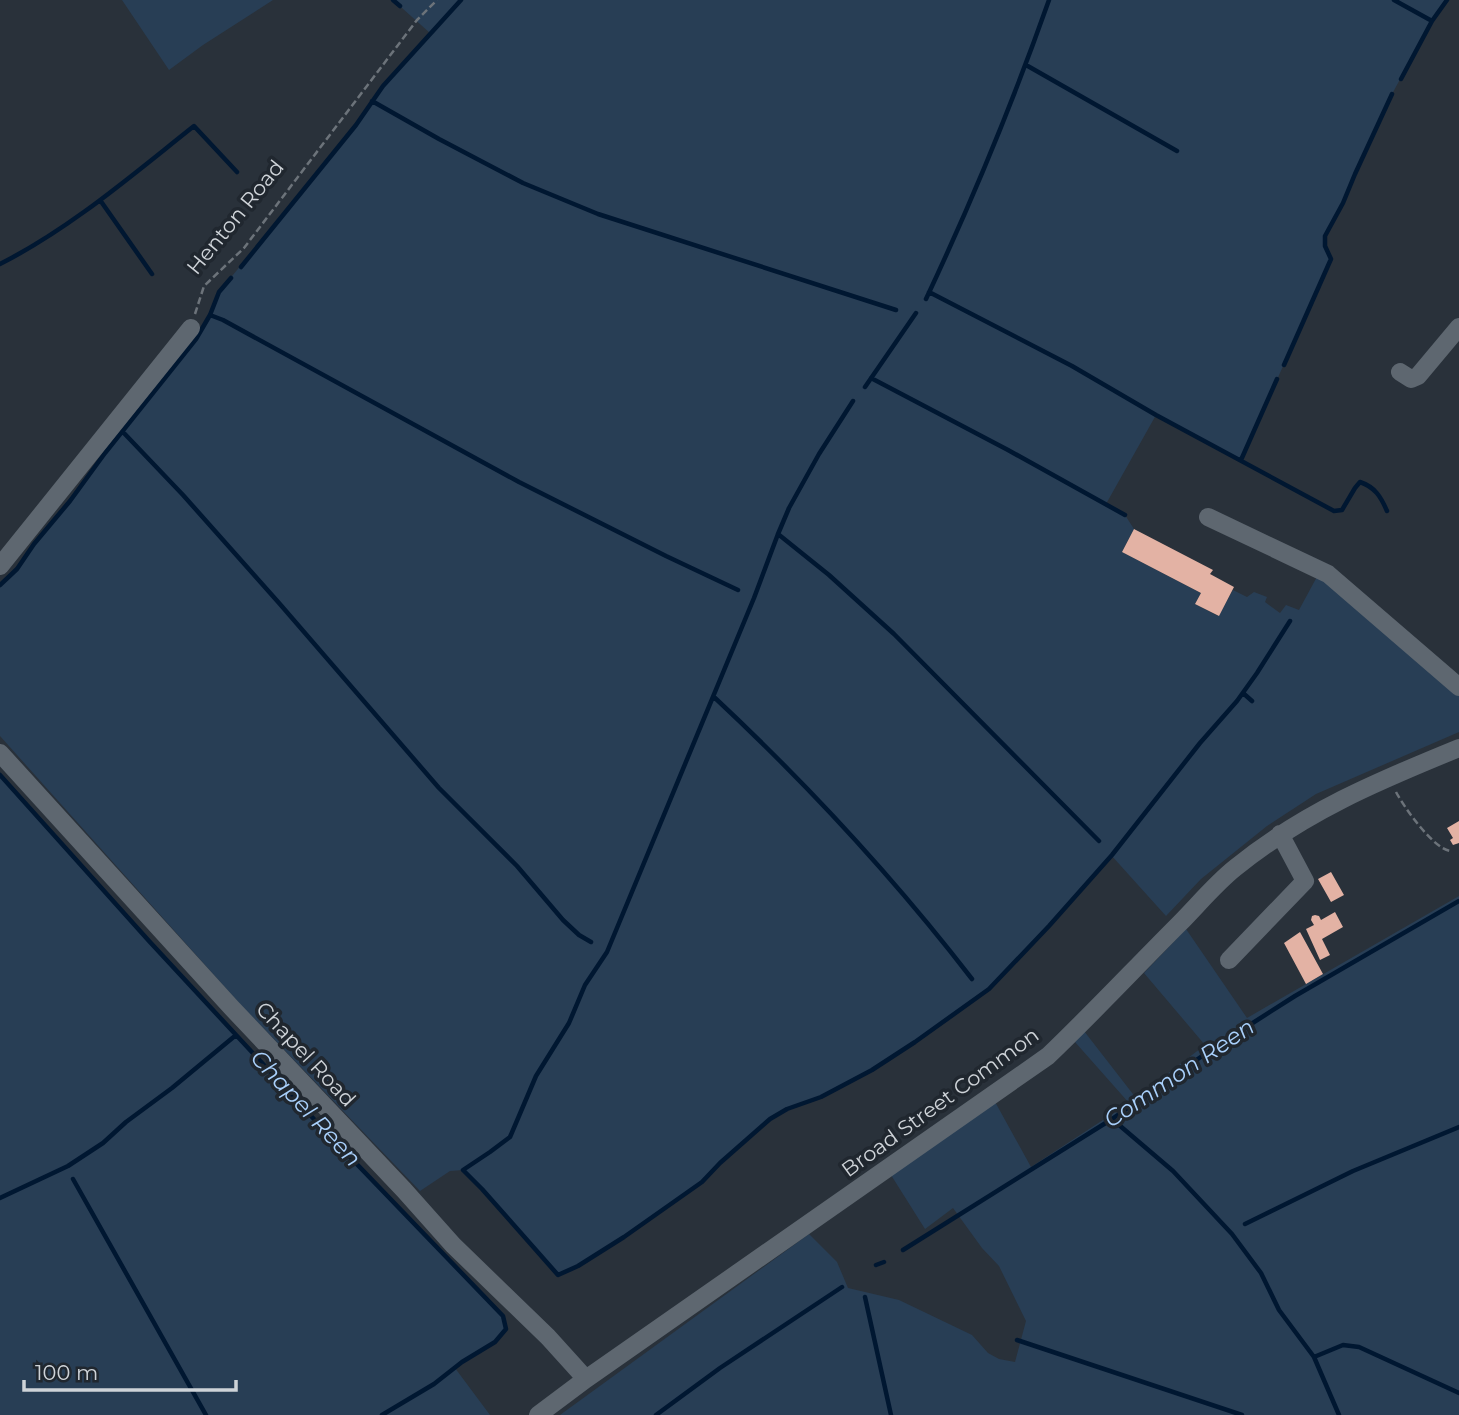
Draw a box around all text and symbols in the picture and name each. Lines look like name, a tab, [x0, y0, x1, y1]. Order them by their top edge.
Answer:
street label: Henton Road	[181, 155, 289, 279]
street label: Chapel Road	[251, 996, 361, 1112]
water label: Common Reen	[1099, 1012, 1259, 1134]
street label: Broad Street Common	[836, 1022, 1044, 1182]
water label: Chapel Reen	[245, 1044, 367, 1172]
scale bar	[24, 1348, 236, 1392]
text: 100 m	[35, 1360, 98, 1385]

